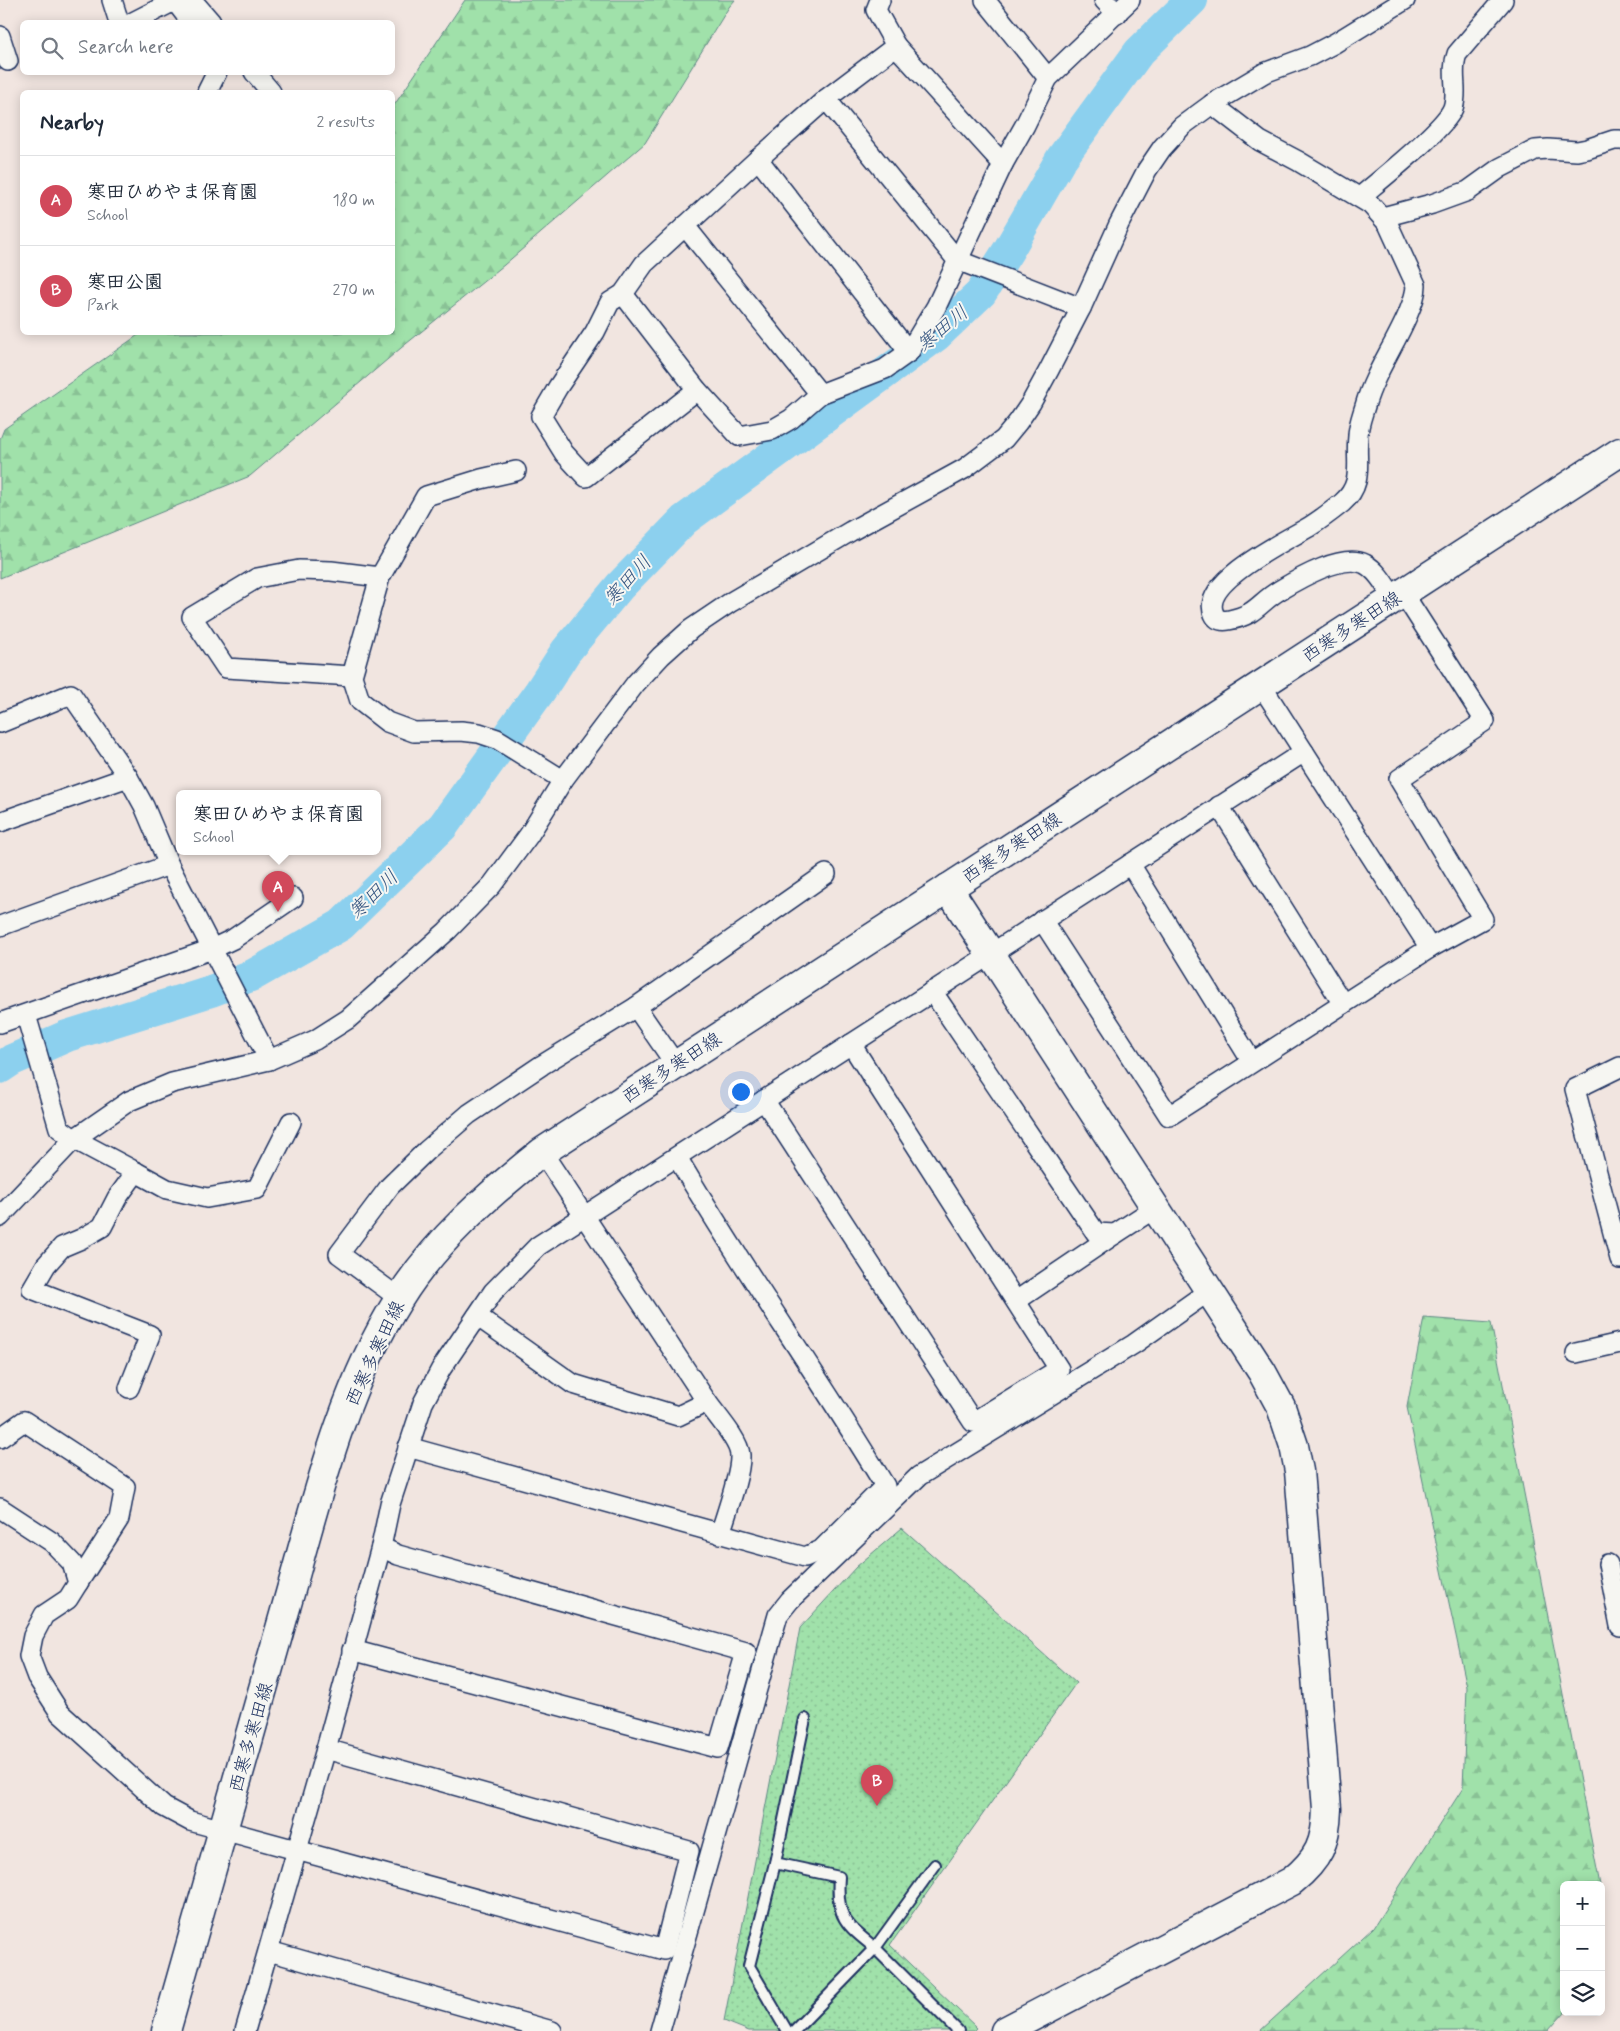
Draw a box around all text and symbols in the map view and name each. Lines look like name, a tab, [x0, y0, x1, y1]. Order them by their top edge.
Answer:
search box	[20, 20, 395, 75]
icon: search	[38, 34, 66, 62]
text: Search here	[78, 35, 174, 60]
text: Nearby	[40, 109, 104, 137]
text: 2 results	[317, 112, 375, 133]
text: 寒田ひめやま保育園	[87, 180, 258, 205]
text: A	[51, 190, 61, 211]
text: 180 m	[332, 190, 375, 211]
text: School	[87, 205, 128, 226]
text: 寒田公園	[87, 270, 163, 295]
text: B	[51, 280, 61, 301]
text: 270 m	[332, 280, 375, 301]
text: Park	[87, 295, 119, 316]
water label: 寒田川	[911, 300, 975, 359]
water label: 寒田川	[598, 550, 658, 612]
street label: 西寒多寒田線	[1297, 586, 1406, 669]
popup	[176, 790, 381, 855]
text: 寒田ひめやま保育園	[193, 802, 364, 827]
street label: 西寒多寒田線	[957, 807, 1066, 890]
text: School	[193, 827, 234, 848]
water label: 寒田川	[343, 865, 405, 926]
pin: A	[262, 871, 294, 912]
street label: 西寒多寒田線	[617, 1027, 726, 1110]
your location	[728, 1079, 754, 1105]
street label: 西寒多寒田線	[340, 1297, 411, 1411]
street label: 西寒多寒田線	[224, 1679, 279, 1796]
pin: B	[861, 1765, 893, 1806]
map controls	[1560, 1881, 1605, 2016]
button: +	[1560, 1881, 1605, 1926]
button: −	[1560, 1926, 1605, 1971]
button: layers	[1560, 1971, 1605, 2016]

